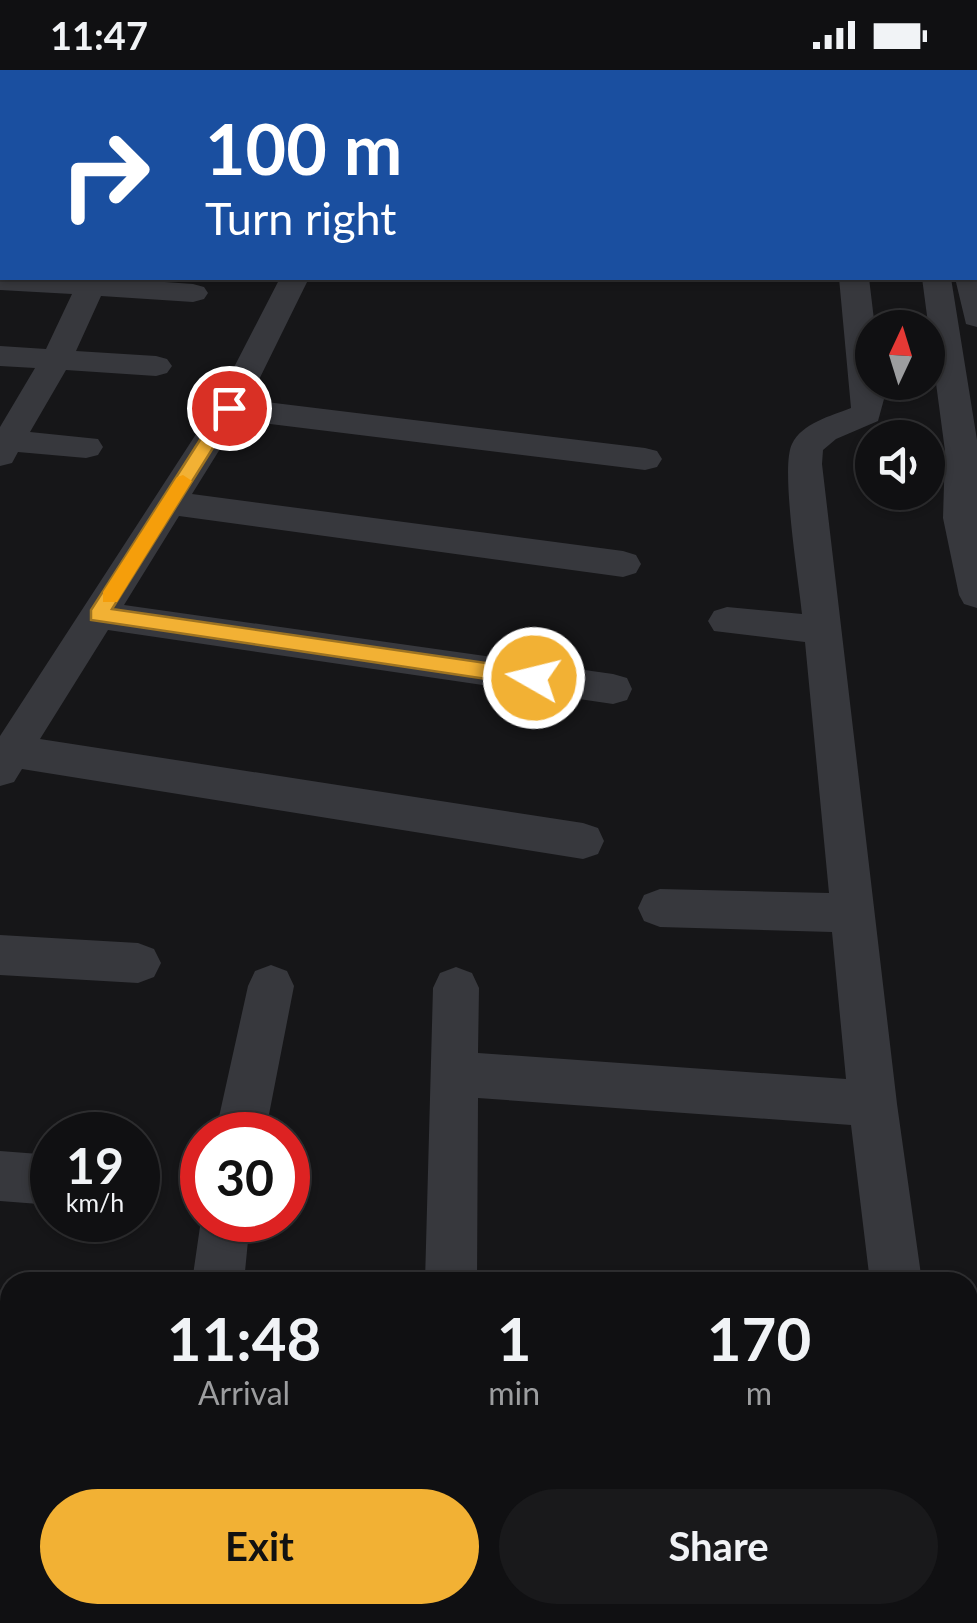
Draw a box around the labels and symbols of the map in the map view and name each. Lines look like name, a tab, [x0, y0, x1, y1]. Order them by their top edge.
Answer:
north arrow	[855, 310, 945, 400]
pin	[187, 366, 272, 451]
position arrow	[482, 626, 586, 730]
speed limit sign: 30	[180, 1112, 310, 1242]

